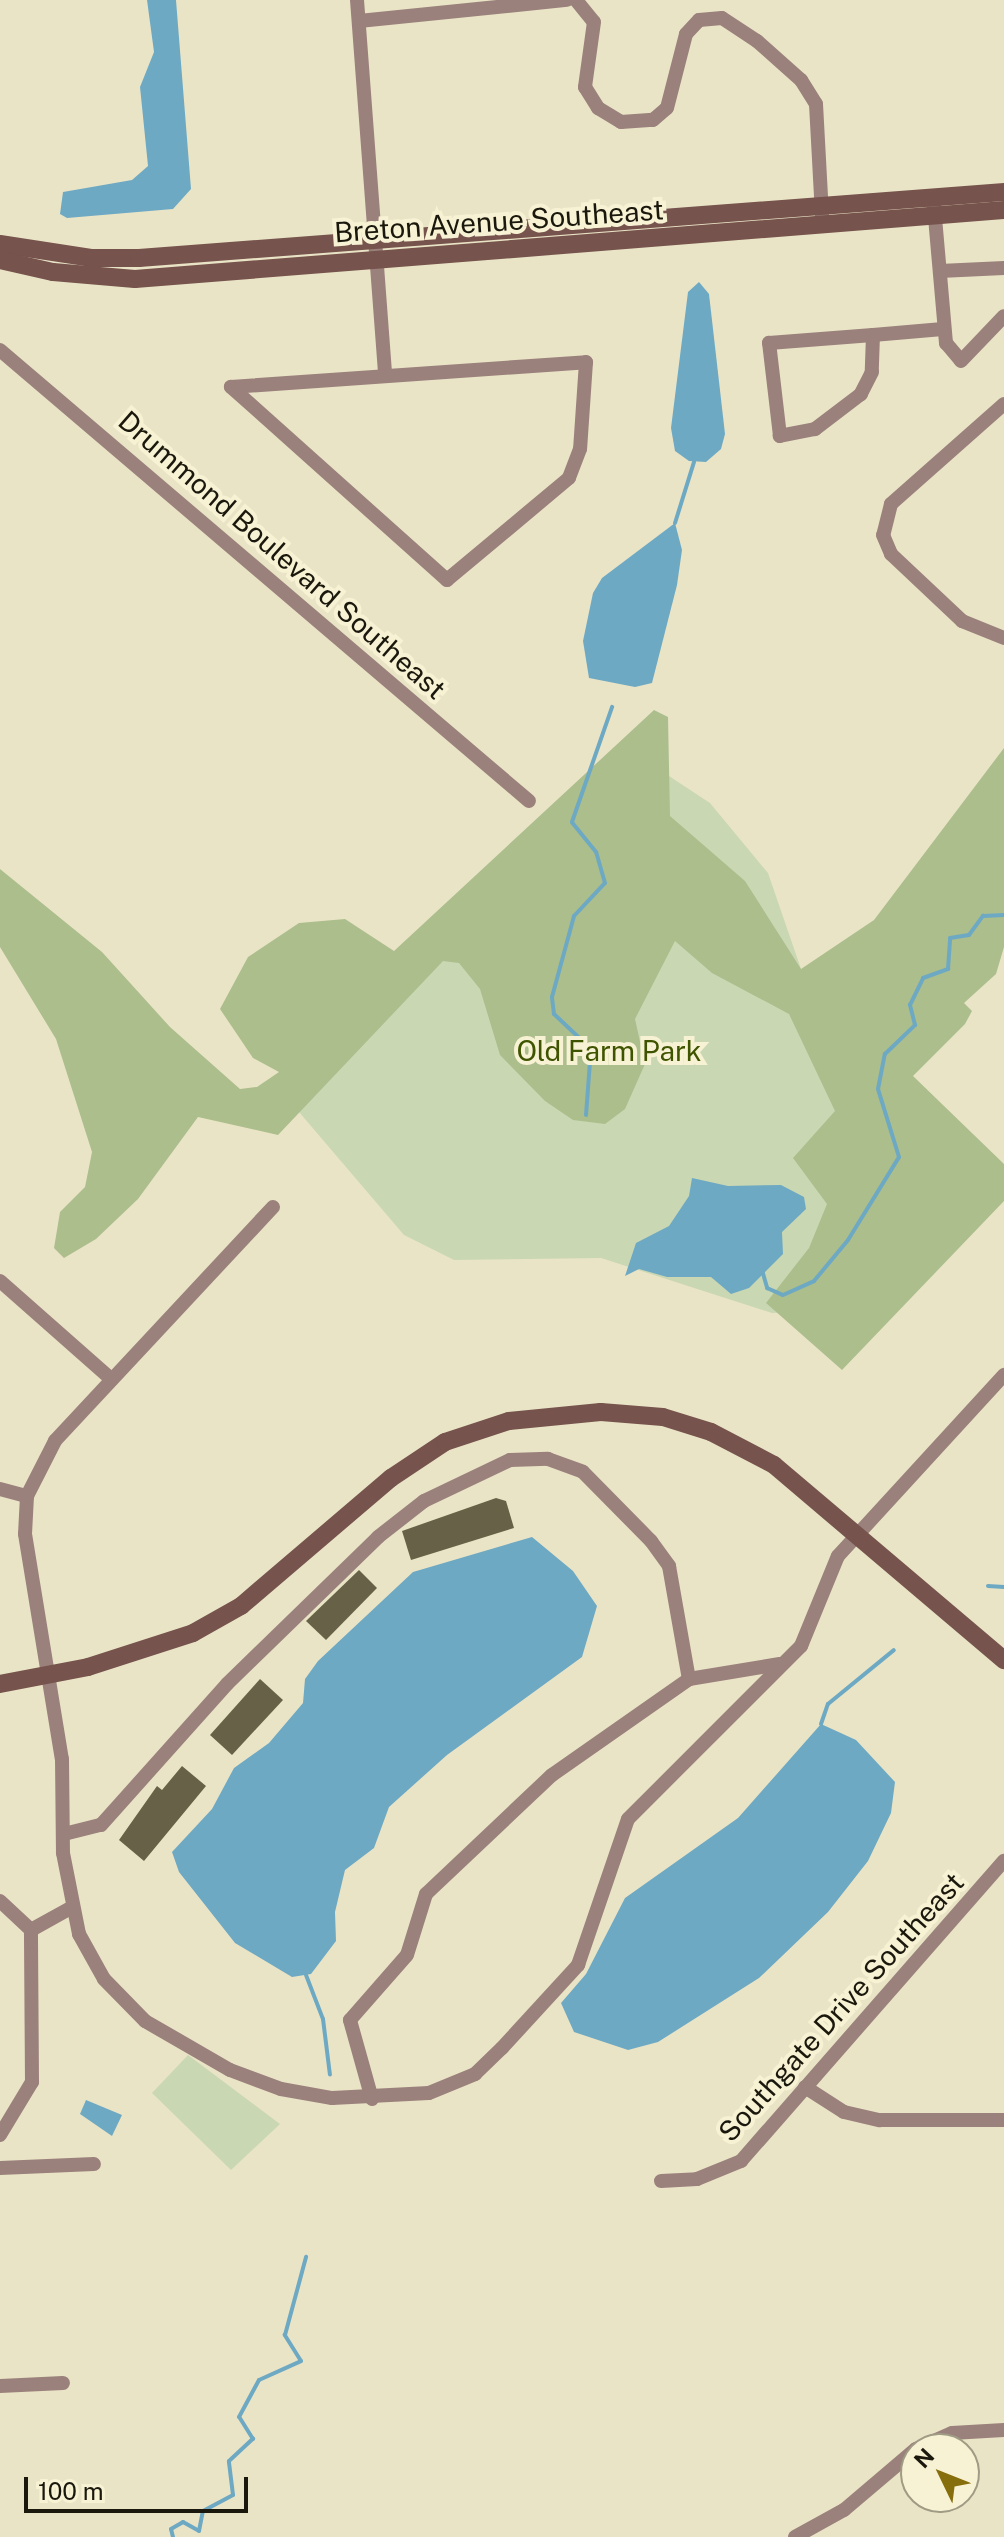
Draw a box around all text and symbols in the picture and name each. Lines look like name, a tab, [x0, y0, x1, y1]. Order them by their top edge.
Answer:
street label: Breton Avenue Southeast	[333, 193, 665, 249]
street label: Drummond Boulevard Southeast	[112, 404, 452, 706]
park label: Old Farm Park	[516, 1034, 702, 1068]
street label: Southgate Drive Southeast	[711, 1866, 971, 2148]
north arrow	[900, 2433, 980, 2513]
text: N	[909, 2443, 939, 2473]
scale bar	[28, 2461, 252, 2511]
text: 100 m	[38, 2477, 104, 2505]

